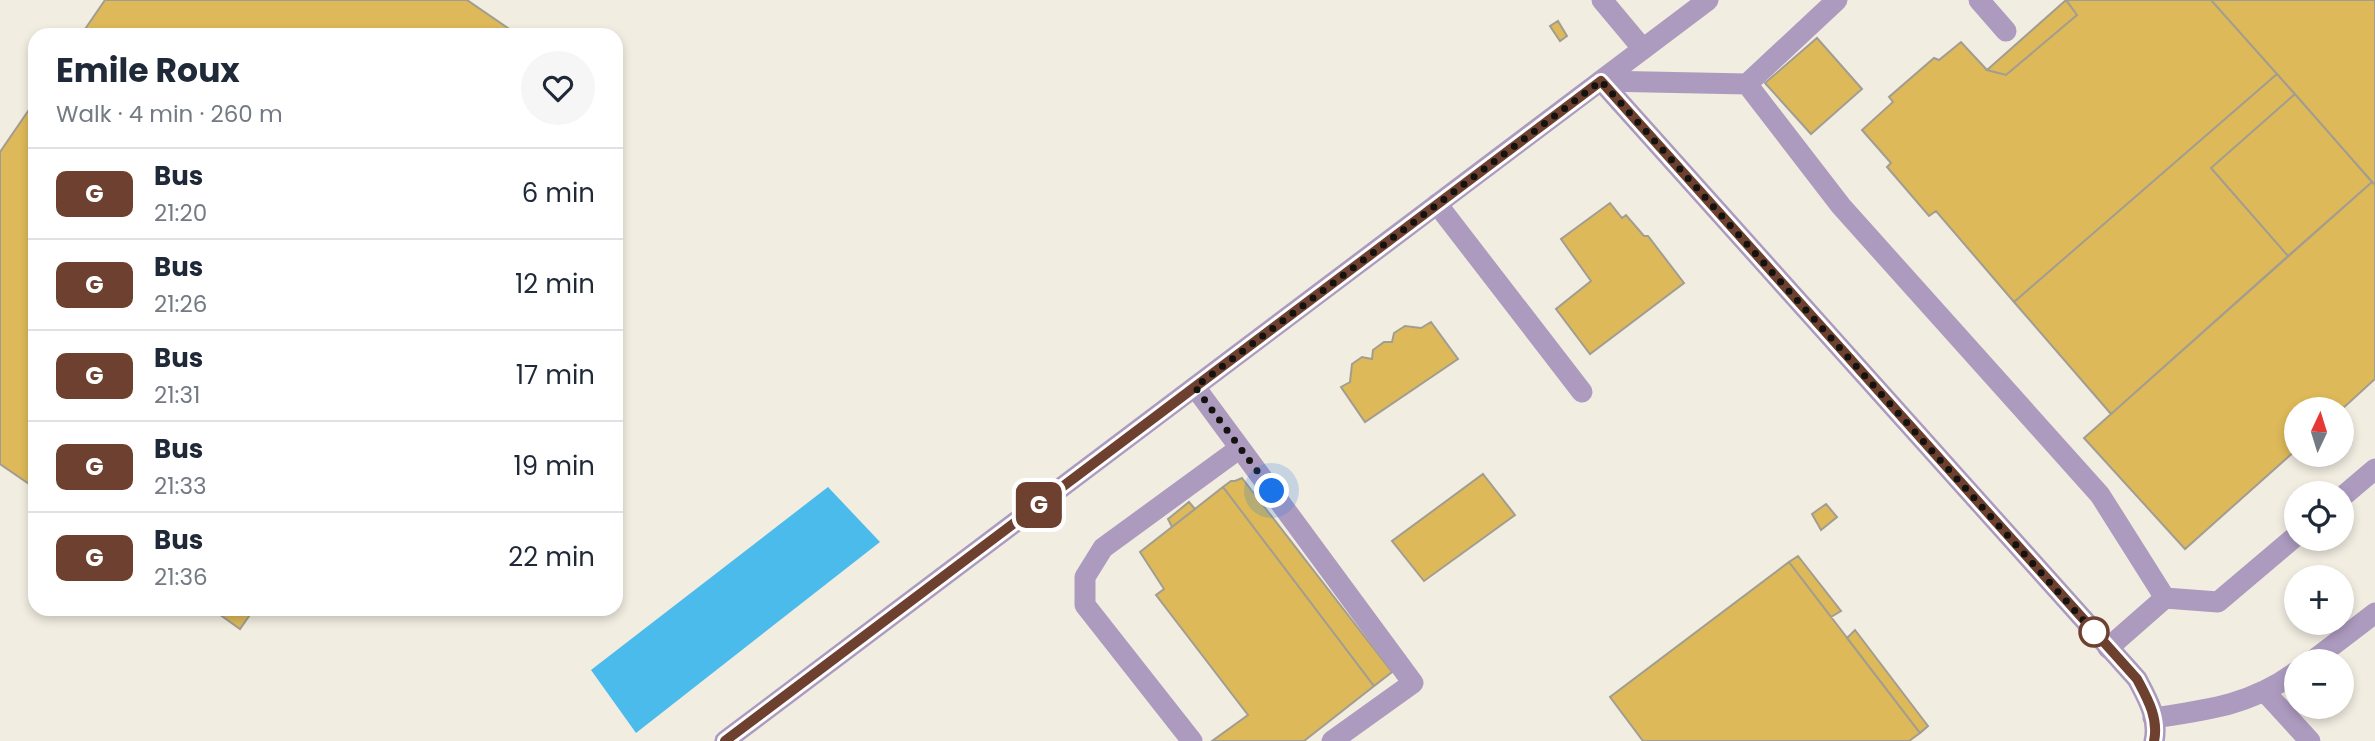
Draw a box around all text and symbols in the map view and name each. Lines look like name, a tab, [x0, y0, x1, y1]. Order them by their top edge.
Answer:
text: Emile Roux	[56, 47, 240, 94]
button: heart	[521, 51, 595, 125]
text: Walk · 4 min · 260 m	[56, 98, 283, 130]
text: Bus	[154, 158, 203, 194]
text: 6 min	[522, 175, 595, 211]
text: G	[85, 177, 104, 210]
text: 21:20	[154, 197, 207, 229]
text: Bus	[154, 249, 203, 285]
text: 12 min	[515, 266, 595, 302]
text: G	[85, 268, 104, 301]
text: 21:26	[154, 288, 207, 320]
text: Bus	[154, 340, 203, 376]
text: 17 min	[516, 357, 595, 393]
text: G	[85, 359, 104, 392]
text: 21:31	[154, 379, 200, 411]
north arrow	[2284, 397, 2354, 467]
map controls	[2284, 397, 2354, 719]
text: Bus	[154, 431, 203, 467]
text: 19 min	[514, 448, 595, 484]
text: G	[85, 450, 104, 483]
text: 21:33	[154, 470, 207, 502]
your location	[1254, 473, 1289, 508]
button: locate	[2284, 481, 2354, 551]
line badge: G	[1016, 482, 1062, 528]
text: G	[1030, 488, 1048, 521]
text: Bus	[154, 522, 203, 558]
text: 22 min	[508, 539, 595, 575]
text: G	[85, 541, 104, 574]
text: 21:36	[154, 561, 208, 593]
button: +	[2284, 565, 2354, 635]
unlabelled marker	[2079, 617, 2109, 647]
button: −	[2284, 649, 2354, 719]

